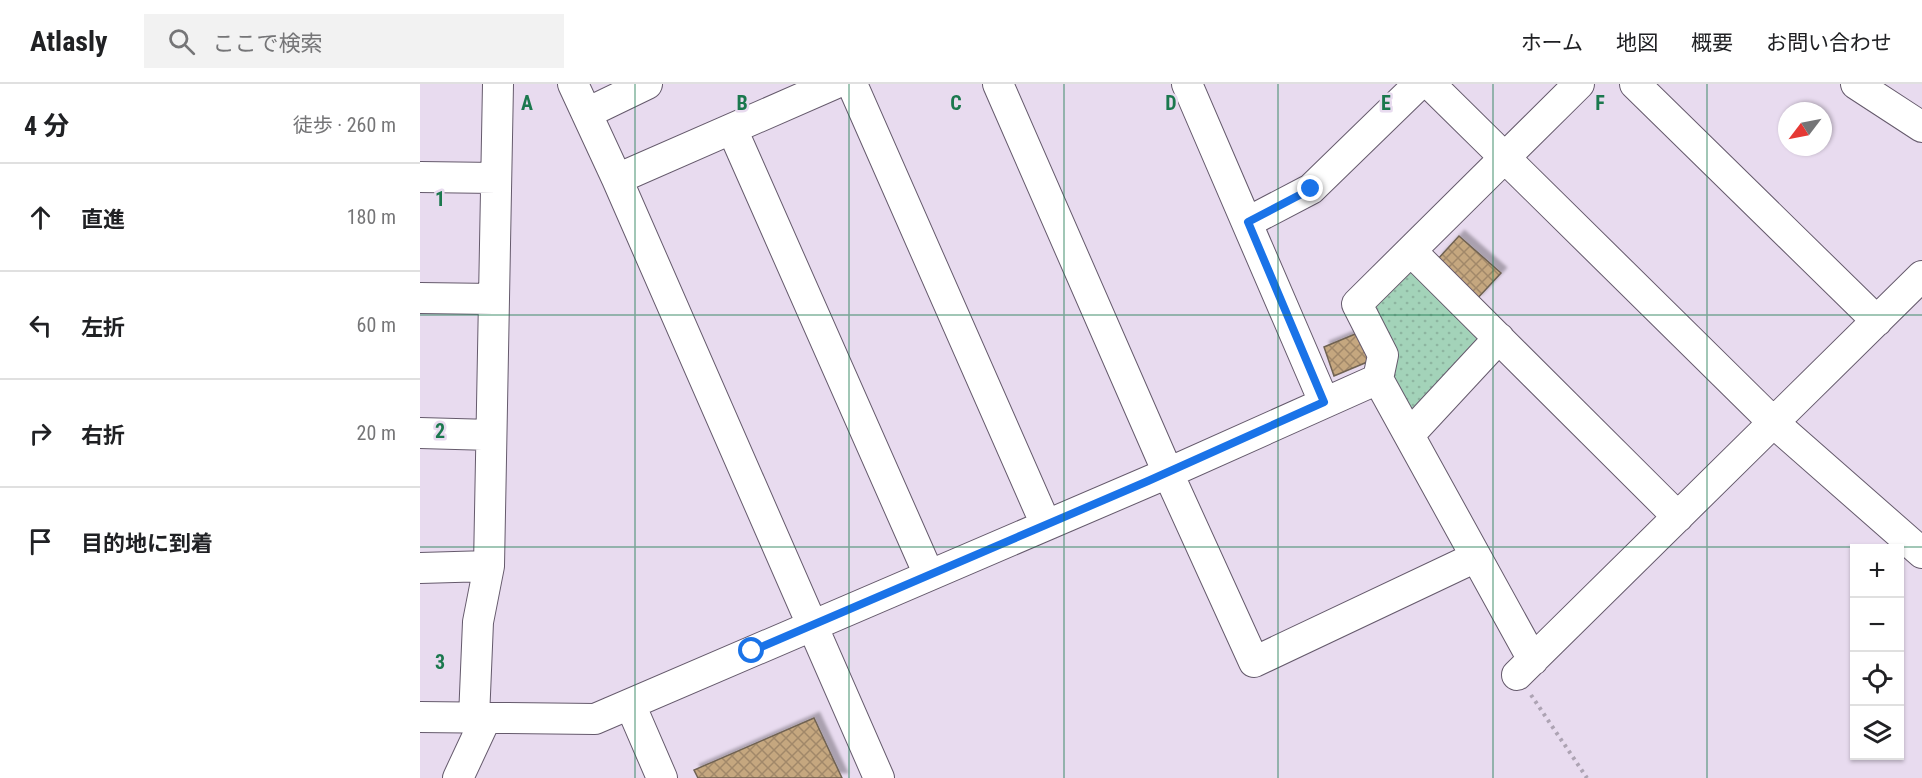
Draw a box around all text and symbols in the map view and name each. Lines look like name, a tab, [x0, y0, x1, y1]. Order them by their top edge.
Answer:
search box	[144, 14, 564, 68]
text: Atlasly	[30, 25, 108, 58]
icon: search	[165, 25, 198, 58]
text: ここで検索	[213, 31, 323, 56]
text: ホーム	[1521, 31, 1583, 55]
text: 地図	[1616, 31, 1658, 55]
text: 概要	[1691, 31, 1733, 55]
text: お問い合わせ	[1766, 31, 1892, 55]
text: A	[521, 91, 533, 115]
text: B	[736, 91, 748, 115]
text: C	[950, 91, 962, 115]
text: D	[1165, 91, 1177, 115]
text: E	[1381, 91, 1391, 115]
text: F	[1595, 91, 1605, 115]
north arrow	[1778, 102, 1832, 156]
text: 4 分	[24, 111, 69, 141]
text: 徒歩 · 260 m	[293, 113, 396, 137]
route end	[1297, 175, 1323, 201]
text: 1	[435, 187, 445, 211]
icon: ahead	[24, 201, 57, 234]
text: 180 m	[347, 205, 396, 229]
text: 直進	[81, 207, 125, 232]
icon: left	[24, 309, 57, 342]
text: 60 m	[357, 313, 396, 337]
text: 左折	[81, 315, 125, 340]
icon: right	[24, 417, 57, 450]
text: 2	[435, 419, 445, 443]
text: 20 m	[357, 421, 396, 445]
text: 右折	[81, 423, 125, 448]
icon: arrive	[24, 525, 57, 558]
text: 目的地に到着	[81, 531, 213, 556]
map controls	[1850, 544, 1904, 760]
button: +	[1850, 544, 1904, 598]
button: −	[1850, 598, 1904, 652]
route start	[738, 637, 764, 663]
text: 3	[435, 650, 445, 674]
button: locate	[1850, 652, 1904, 706]
button: layers	[1850, 706, 1904, 760]

